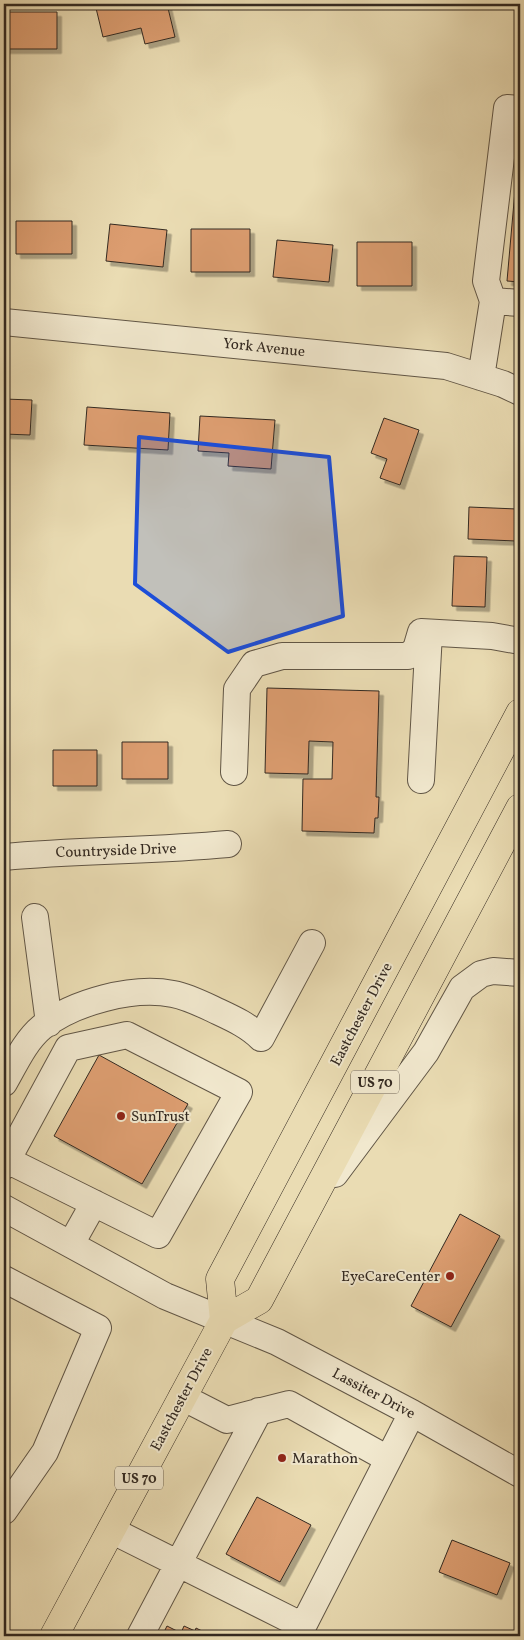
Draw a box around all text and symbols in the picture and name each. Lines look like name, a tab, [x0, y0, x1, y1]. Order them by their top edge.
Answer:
street label: York Avenue	[222, 334, 306, 363]
street label: Countryside Drive	[55, 839, 177, 864]
street label: Eastchester Drive	[326, 959, 399, 1070]
road number: US 70	[351, 1070, 399, 1094]
place label: SunTrust	[131, 1107, 190, 1128]
marker: SunTrust	[115, 1110, 127, 1122]
place label: EyeCareCenter	[341, 1267, 440, 1288]
marker: EyeCareCenter	[444, 1270, 456, 1282]
street label: Eastchester Drive	[146, 1344, 219, 1455]
street label: Lassiter Drive	[328, 1364, 419, 1425]
place label: Marathon	[292, 1449, 358, 1470]
marker: Marathon	[276, 1452, 288, 1464]
road number: US 70	[115, 1466, 163, 1490]

